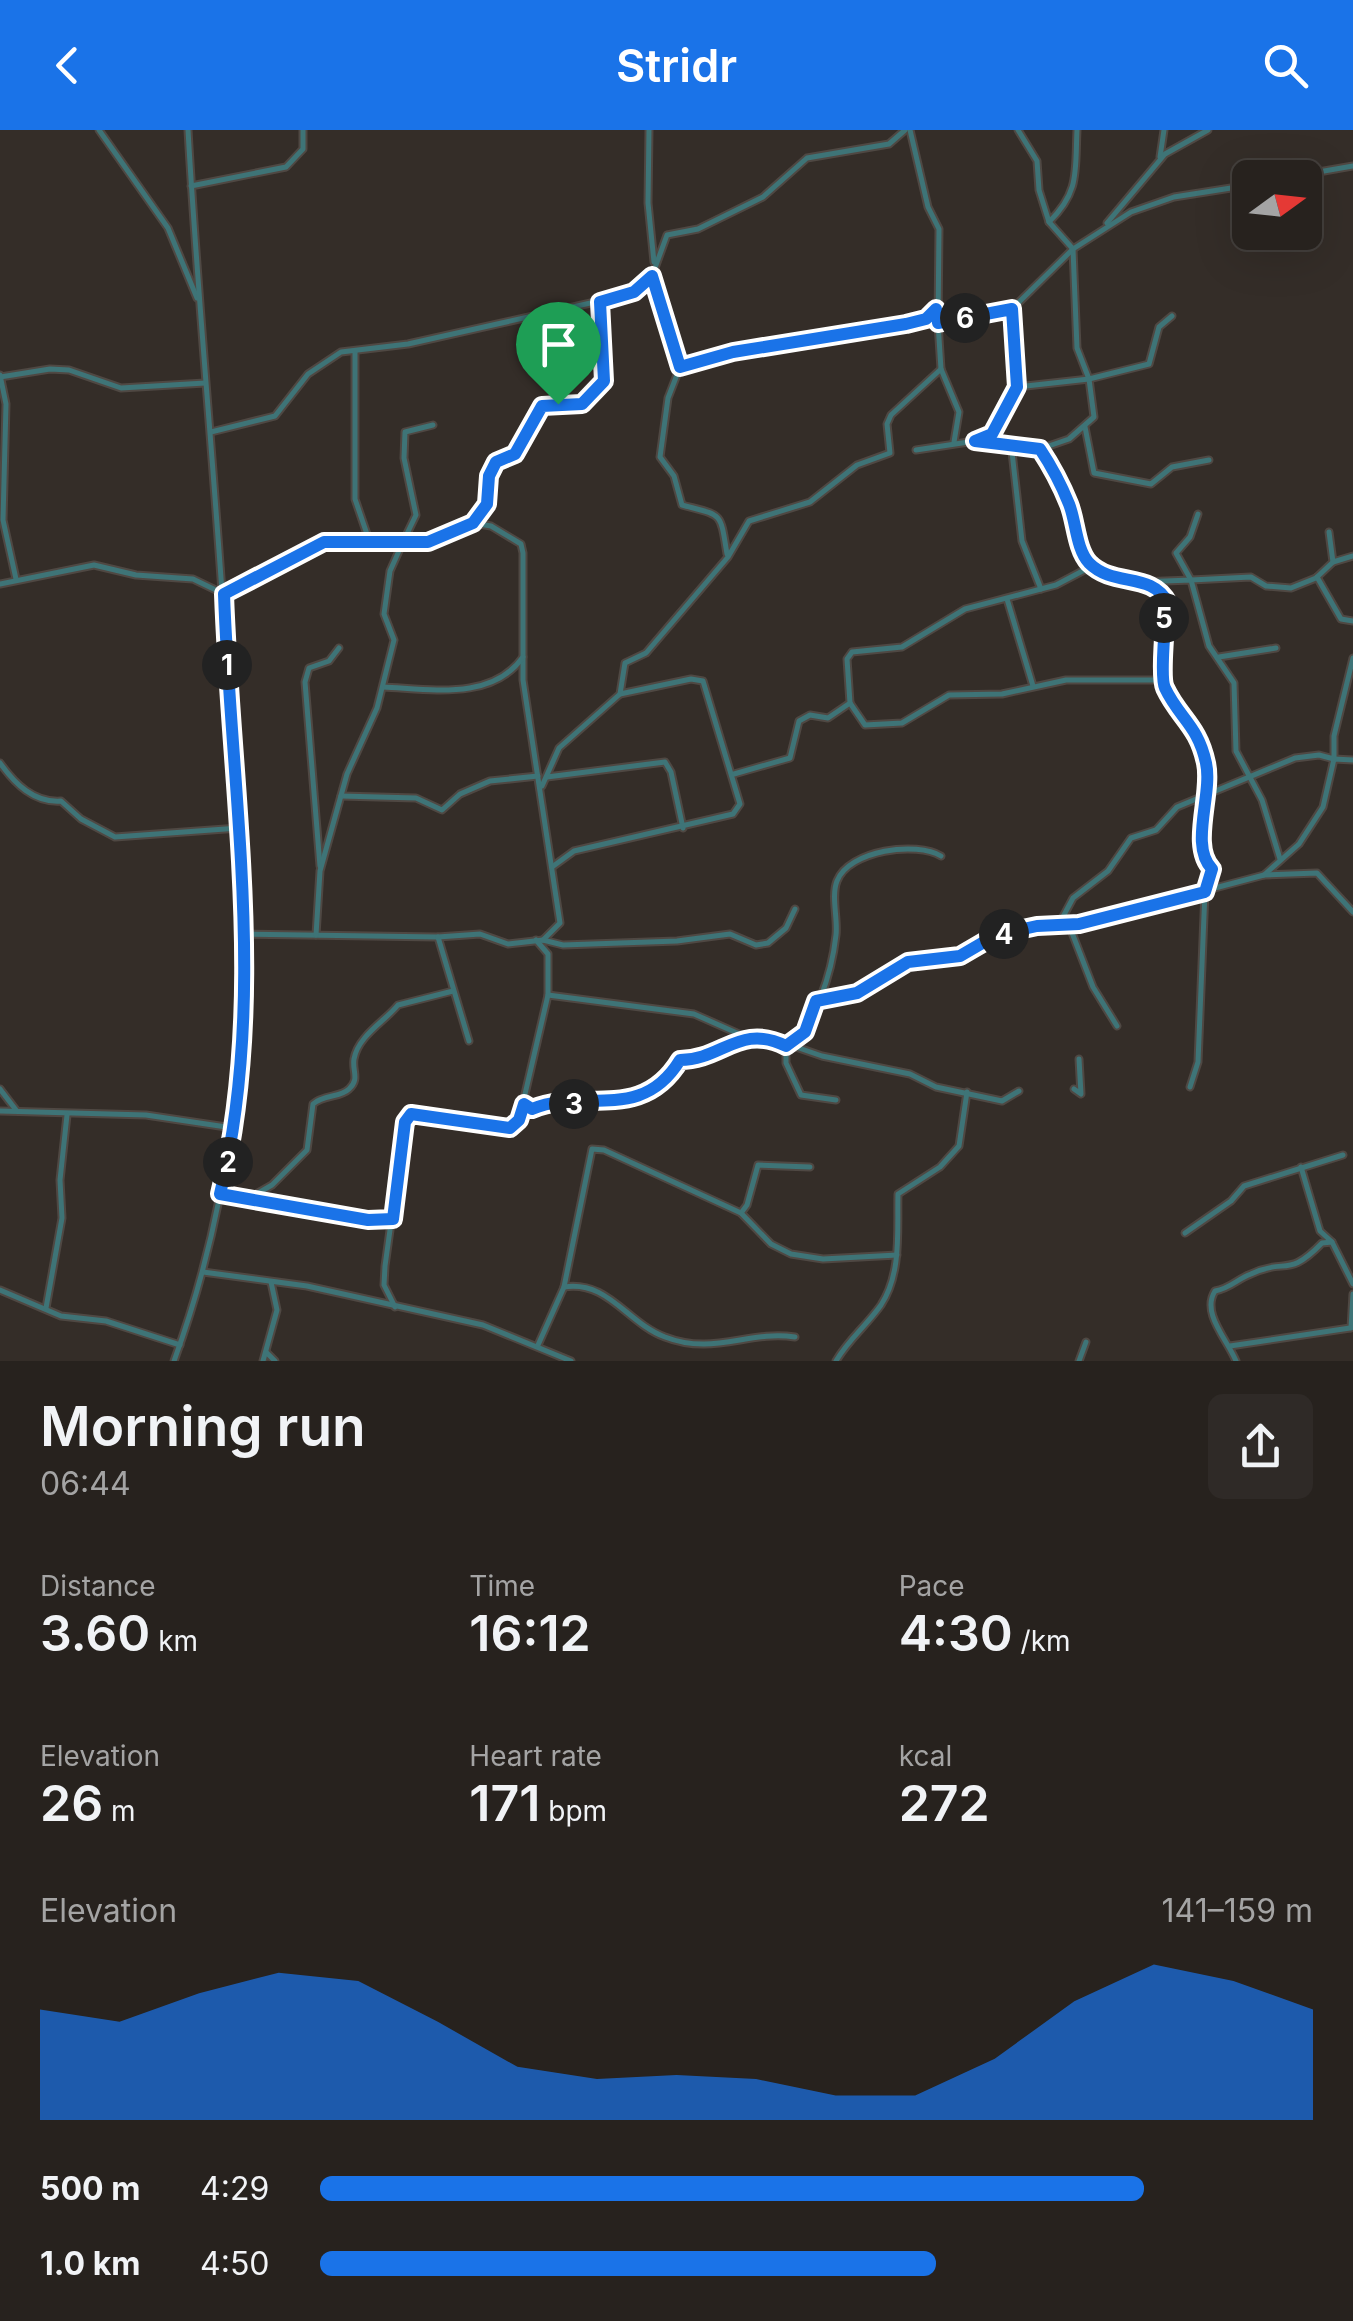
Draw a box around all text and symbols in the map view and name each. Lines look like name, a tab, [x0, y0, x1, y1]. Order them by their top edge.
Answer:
icon: back	[40, 38, 95, 93]
text: Stridr	[616, 38, 737, 93]
icon: search	[1258, 38, 1313, 93]
north arrow	[1232, 160, 1322, 250]
map controls	[1232, 160, 1322, 250]
pin: 6	[940, 293, 990, 343]
text: 6	[956, 301, 974, 335]
pin	[516, 302, 601, 405]
icon: arrive	[531, 317, 586, 372]
pin: 5	[1139, 593, 1189, 643]
text: 5	[1155, 601, 1173, 635]
pin: 1	[202, 640, 252, 690]
text: 1	[221, 648, 233, 682]
pin: 4	[979, 909, 1029, 959]
text: 4	[995, 917, 1013, 951]
pin: 3	[549, 1079, 599, 1129]
text: 3	[565, 1087, 583, 1121]
pin: 2	[203, 1137, 253, 1187]
text: 2	[219, 1145, 237, 1179]
text: Morning run	[40, 1393, 366, 1459]
button: share	[1208, 1394, 1313, 1499]
text: 06:44	[40, 1464, 131, 1503]
text: Distance	[40, 1569, 156, 1603]
text: Time	[469, 1569, 535, 1603]
text: Pace	[899, 1569, 965, 1603]
text: 3.60	[40, 1603, 150, 1663]
text: 16:12	[469, 1603, 591, 1663]
text: 4:30	[899, 1603, 1013, 1663]
text: km	[150, 1624, 198, 1658]
text: /km	[1013, 1624, 1071, 1658]
text: Elevation	[40, 1739, 160, 1773]
text: Heart rate	[469, 1739, 602, 1773]
text: kcal	[899, 1739, 952, 1773]
text: 26	[40, 1773, 103, 1833]
text: 171	[469, 1773, 540, 1833]
text: 272	[899, 1773, 990, 1833]
text: m	[103, 1794, 136, 1828]
text: bpm	[540, 1794, 607, 1828]
text: Elevation	[40, 1891, 177, 1930]
text: 141–159 m	[1162, 1891, 1313, 1930]
text: 500 m	[40, 2169, 140, 2208]
text: 4:29	[200, 2169, 269, 2208]
text: 1.0 km	[40, 2244, 140, 2283]
text: 4:50	[200, 2244, 270, 2283]

